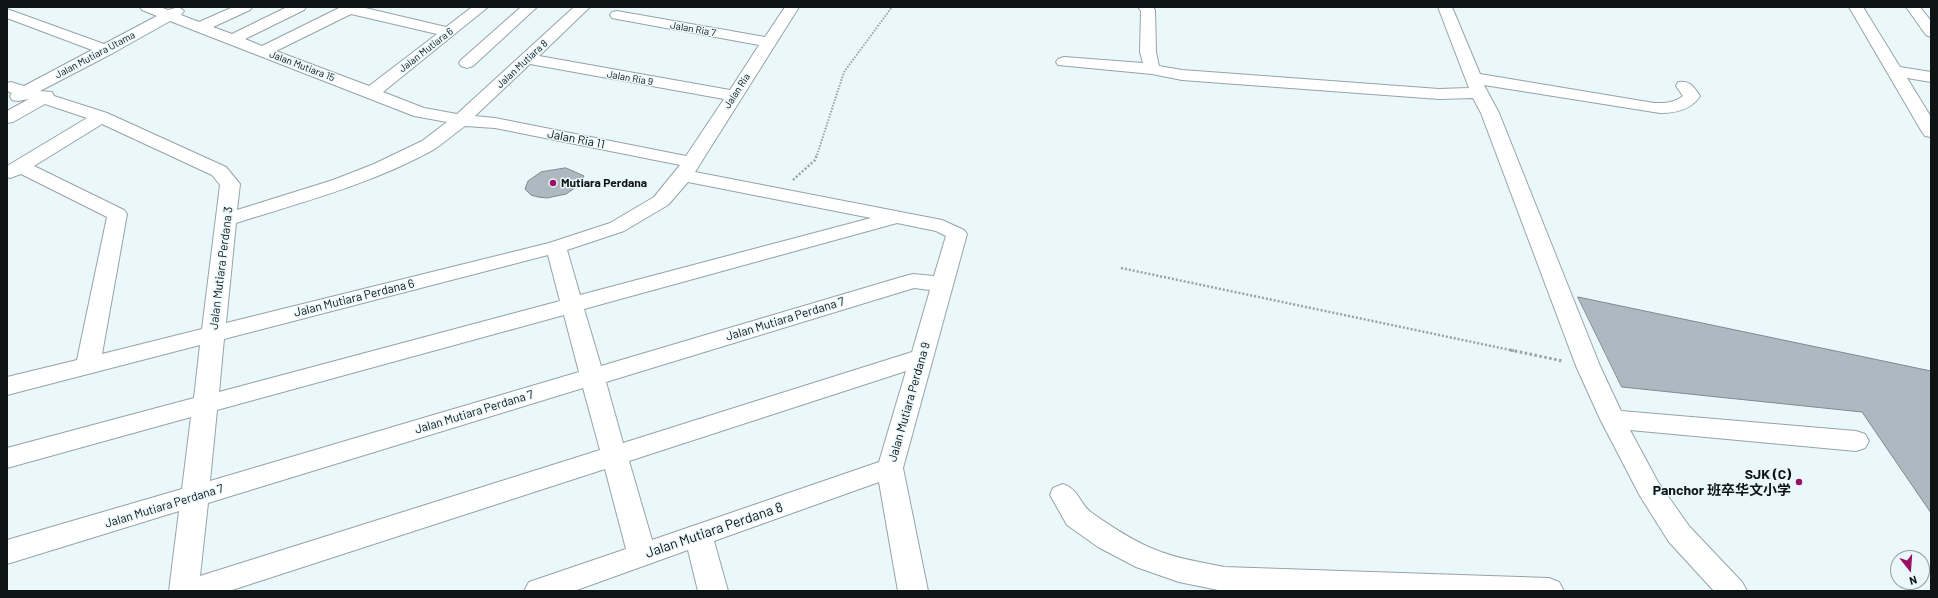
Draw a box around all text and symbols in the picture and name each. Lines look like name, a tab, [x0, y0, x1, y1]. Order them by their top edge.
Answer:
street label: Jalan Ria 7	[669, 19, 717, 39]
street label: Jalan Mutiara 6	[397, 25, 455, 75]
street label: Jalan Mutiara Utama	[53, 29, 137, 81]
street label: Jalan Mutiara 8	[494, 37, 550, 91]
street label: Jalan Mutiara 15	[268, 48, 336, 84]
street label: Jalan Ria 9	[606, 68, 654, 88]
street label: Jalan Ria	[721, 71, 753, 111]
street label: Jalan Ria 11	[546, 126, 606, 152]
place label: Mutiara Perdana	[561, 176, 647, 190]
marker: Mutiara Perdana	[548, 178, 558, 188]
street label: Jalan Mutiara Perdana 3	[206, 206, 236, 330]
street label: Jalan Mutiara Perdana 6	[292, 276, 416, 320]
street label: Jalan Mutiara Perdana 7	[724, 294, 846, 344]
street label: Jalan Mutiara Perdana 9	[885, 341, 933, 463]
street label: Jalan Mutiara Perdana 7	[413, 387, 535, 437]
place label: SJK (C) Panchor 班卒华文小学	[1653, 466, 1791, 498]
marker: SJK (C) Panchor 班卒华文小学	[1794, 477, 1804, 487]
street label: Jalan Mutiara Perdana 7	[103, 481, 225, 531]
street label: Jalan Mutiara Perdana 8	[643, 499, 785, 561]
north arrow	[1890, 550, 1930, 590]
text: N	[1908, 574, 1919, 588]

